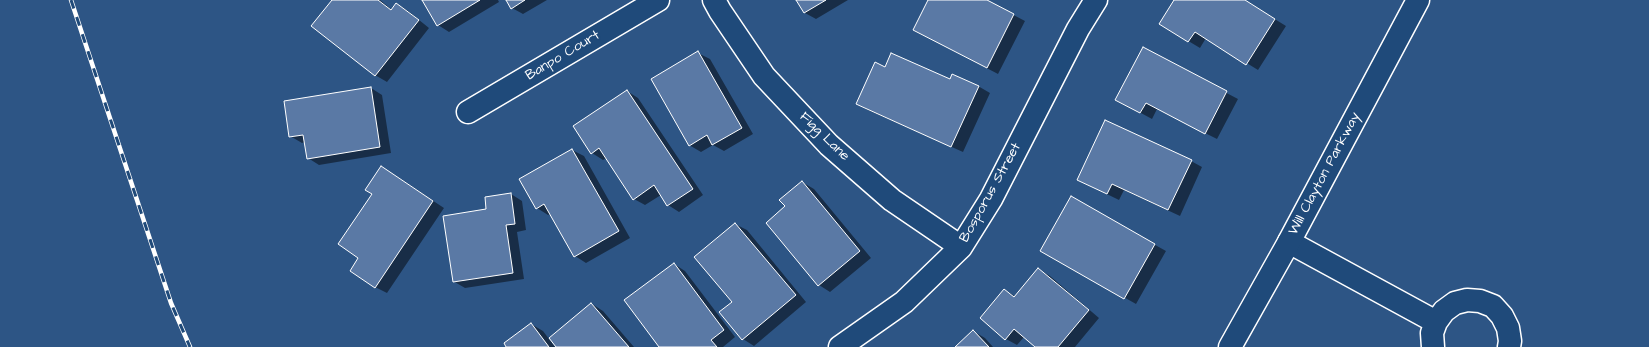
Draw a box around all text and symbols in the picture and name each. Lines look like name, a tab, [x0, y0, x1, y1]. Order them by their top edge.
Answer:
street label: Banpo Court	[523, 27, 603, 85]
street label: Figg Lane	[795, 109, 853, 165]
street label: Will Clayton Parkway	[1285, 110, 1365, 238]
street label: Bosporus Street	[957, 140, 1025, 246]

